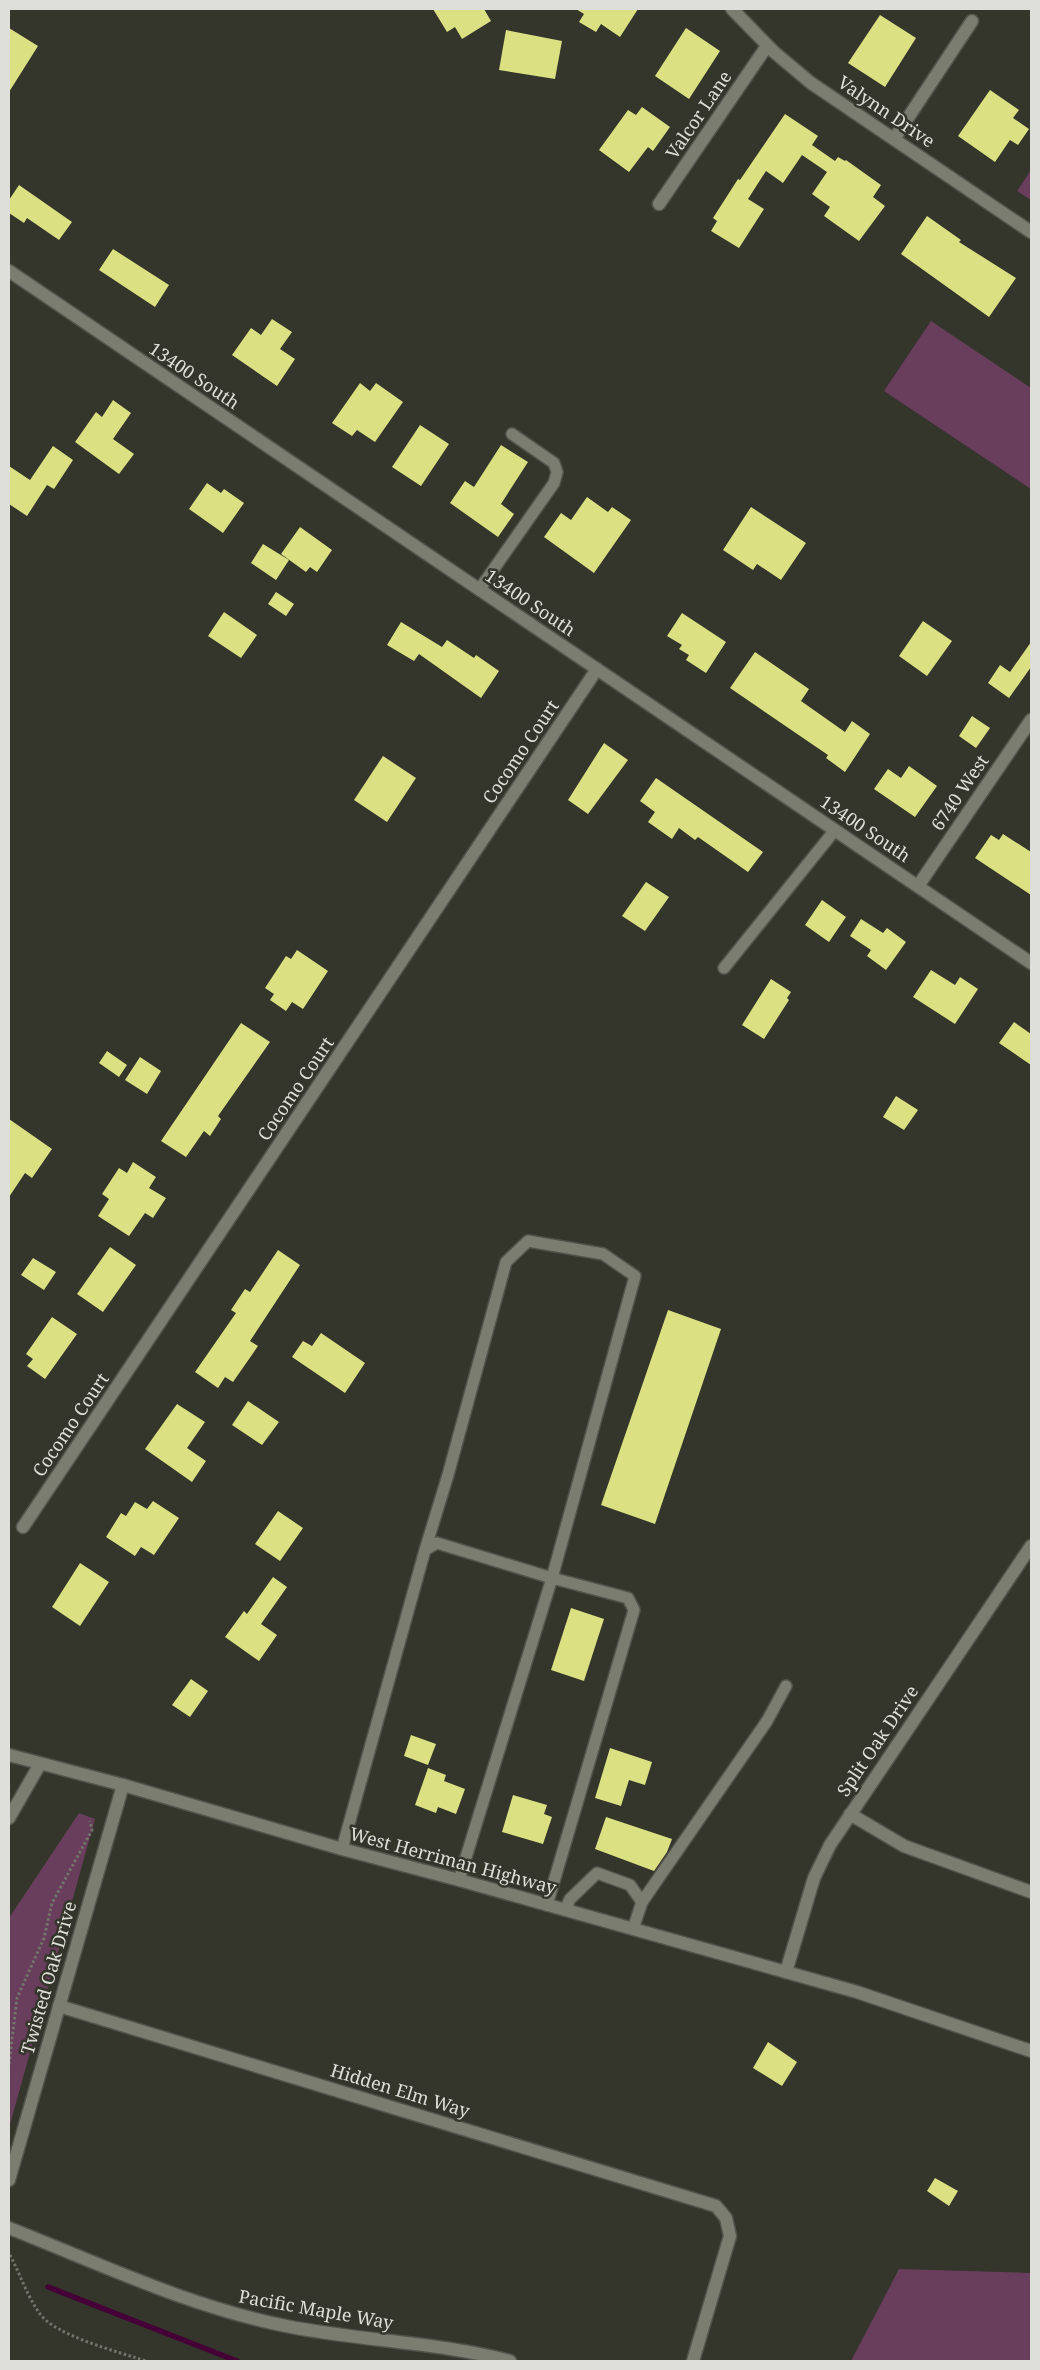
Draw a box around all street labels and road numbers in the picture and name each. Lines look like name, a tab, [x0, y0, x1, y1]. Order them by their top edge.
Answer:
street label: Valcor Lane	[660, 66, 737, 163]
street label: Valynn Drive	[833, 70, 940, 152]
street label: 13400 South	[145, 336, 245, 414]
street label: 13400 South	[481, 563, 581, 641]
street label: Cocomo Court	[477, 695, 564, 808]
street label: 6740 West	[925, 750, 993, 835]
street label: 13400 South	[816, 789, 916, 867]
street label: Cocomo Court	[252, 1032, 339, 1145]
street label: Cocomo Court	[27, 1368, 114, 1481]
street label: Split Oak Drive	[831, 1680, 923, 1801]
street label: West Herriman Highway	[347, 1821, 560, 1899]
street label: Twisted Oak Drive	[15, 1898, 81, 2057]
street label: Hidden Elm Way	[328, 2058, 473, 2123]
street label: Pacific Maple Way	[237, 2284, 396, 2335]

